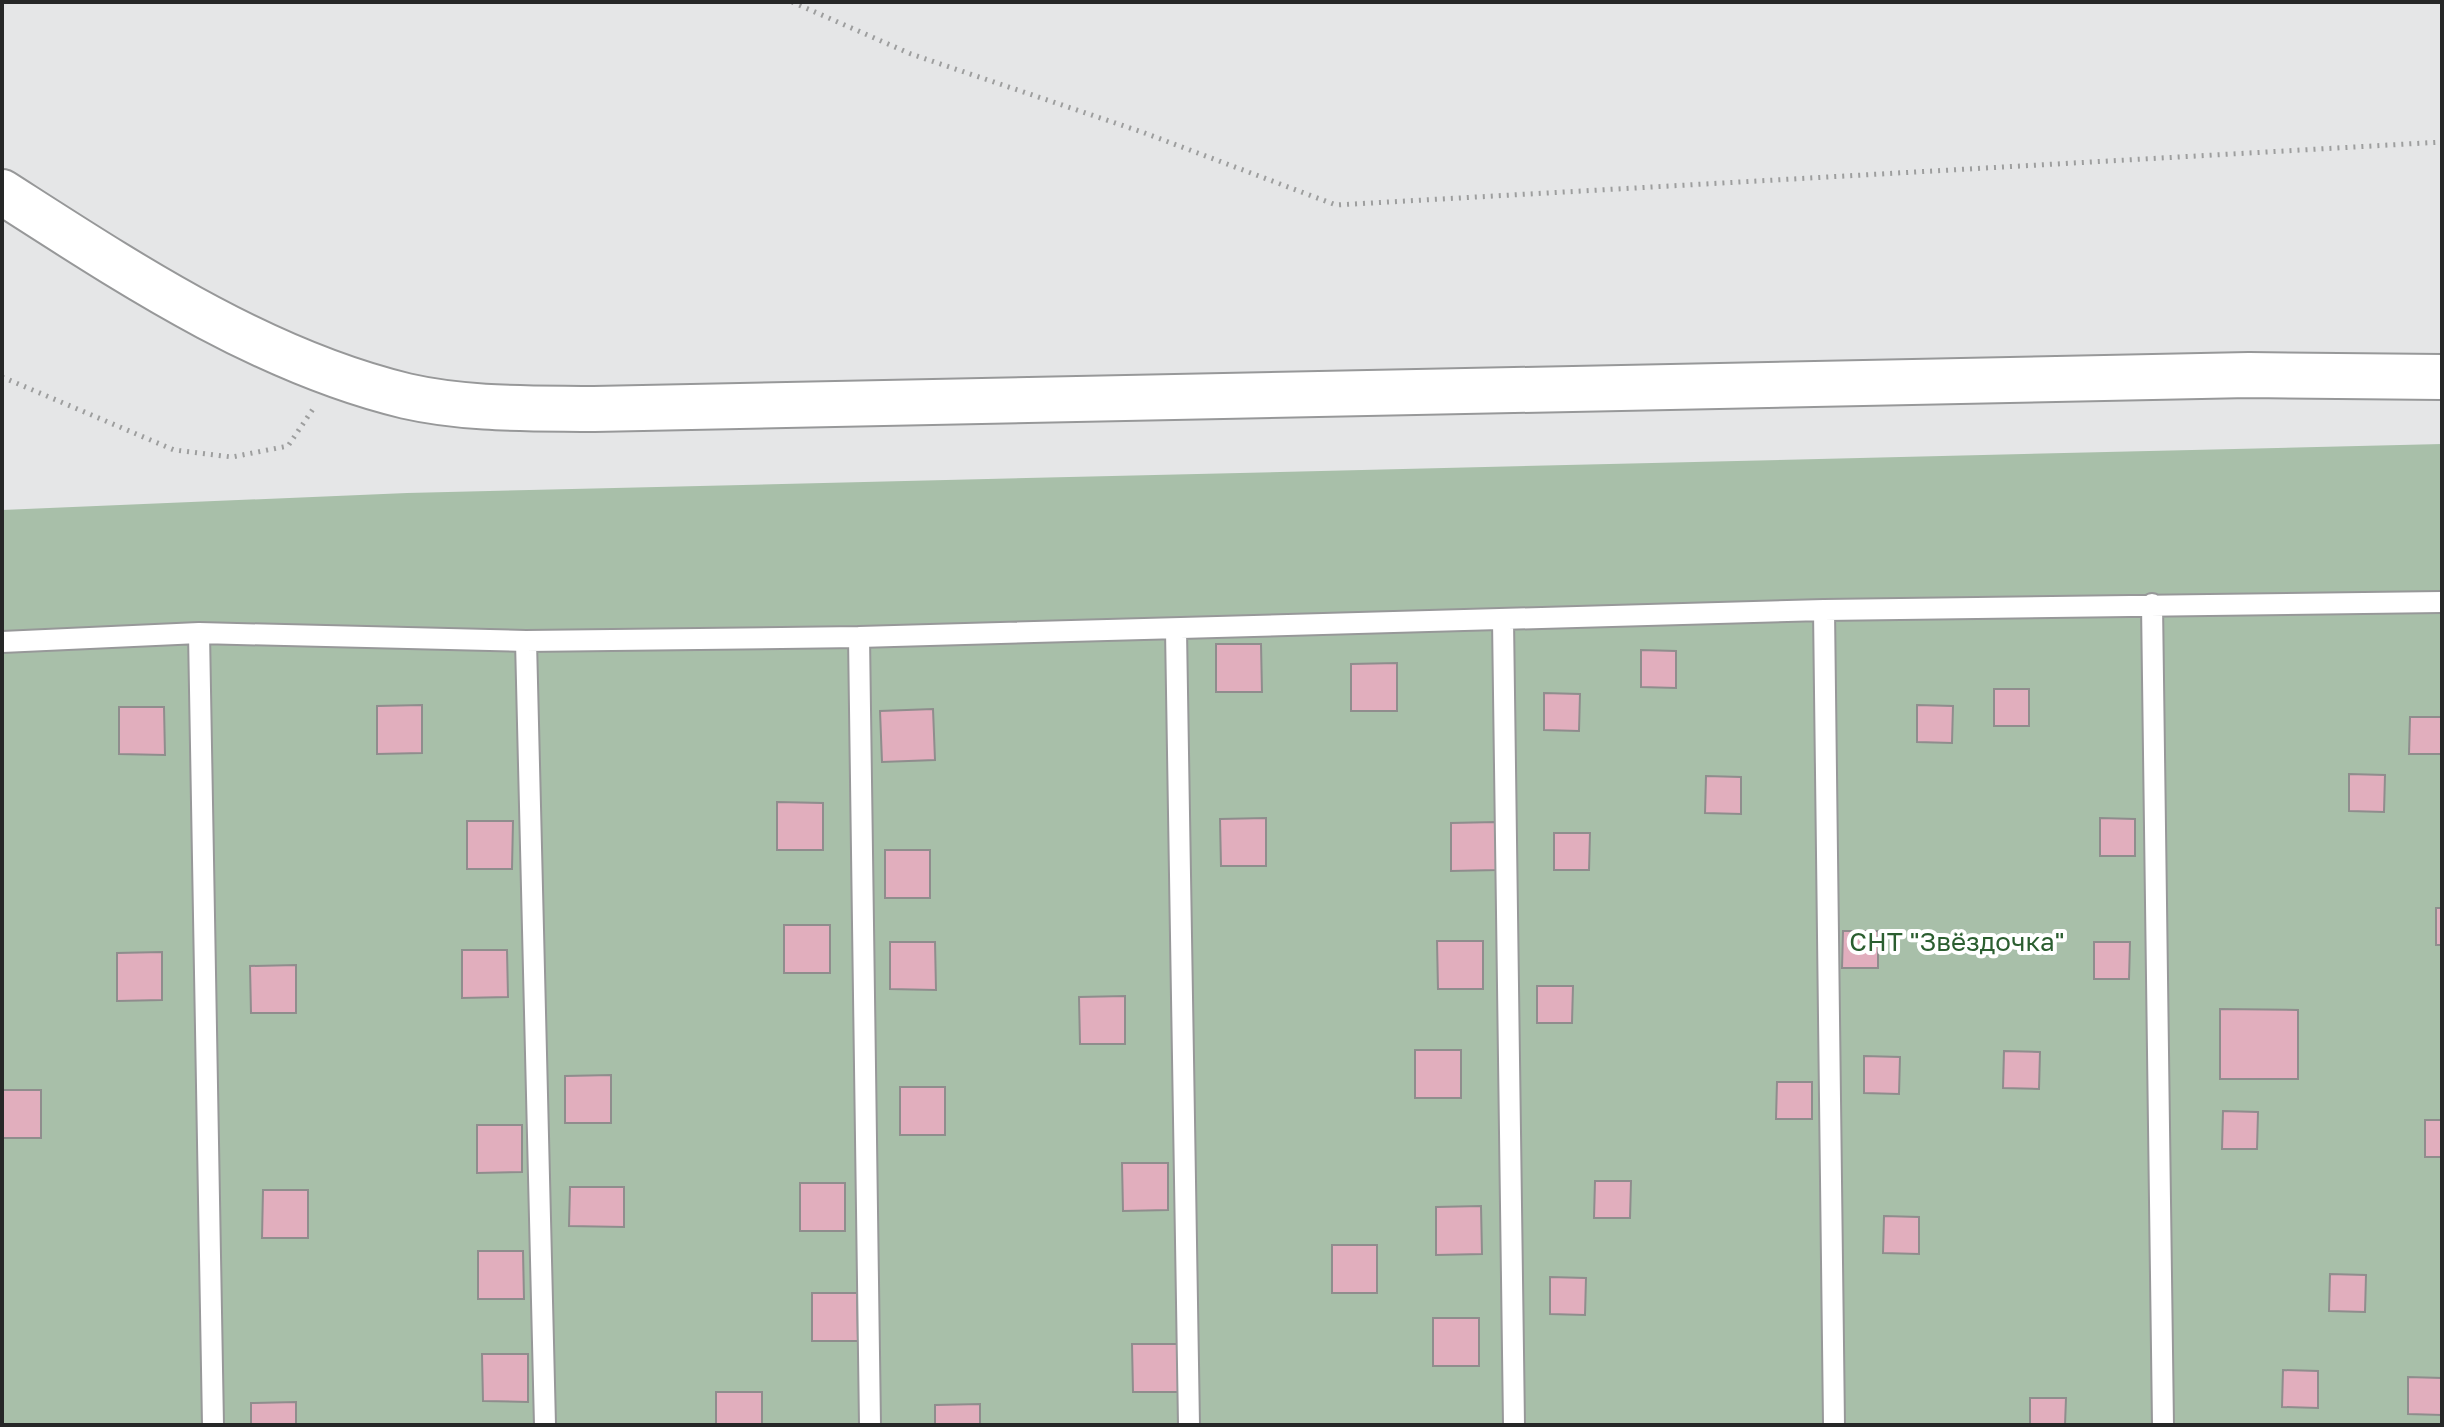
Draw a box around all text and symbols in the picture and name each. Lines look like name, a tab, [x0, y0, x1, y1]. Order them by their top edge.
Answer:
park label: СНТ "Звёздочка"	[1849, 926, 2065, 957]

